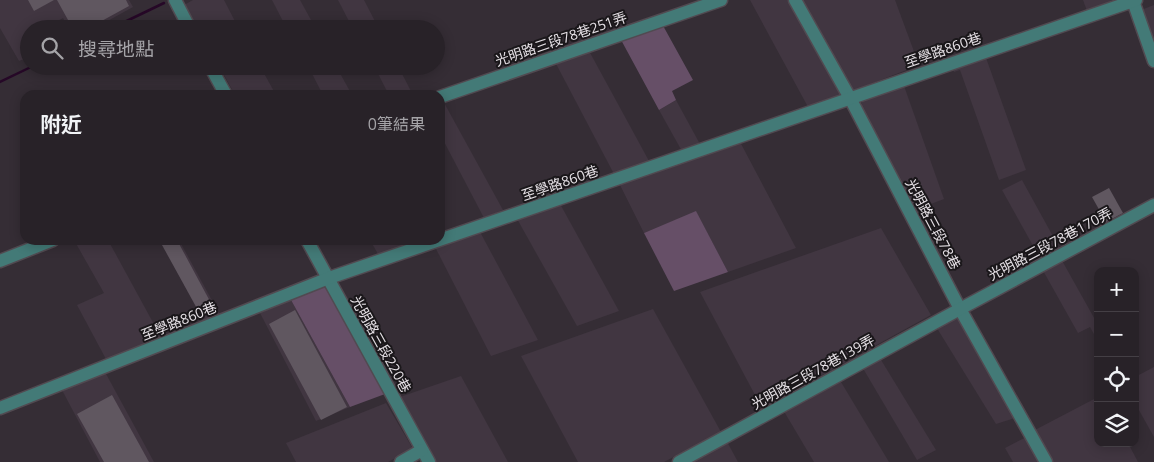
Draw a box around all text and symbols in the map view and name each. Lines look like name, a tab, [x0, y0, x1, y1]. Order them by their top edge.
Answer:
street label: 光明路三段78巷251弄	[492, 7, 629, 70]
search box	[20, 20, 445, 75]
street label: 至學路860巷	[902, 28, 984, 72]
icon: search	[38, 34, 66, 62]
text: 搜尋地點	[78, 36, 154, 62]
text: 附近	[40, 110, 82, 138]
text: 0筆結果	[368, 113, 425, 135]
street label: 至學路860巷	[519, 161, 601, 205]
street label: 光明路三段78巷	[902, 175, 965, 272]
street label: 光明路三段78巷170弄	[984, 203, 1115, 284]
map controls	[1094, 267, 1139, 447]
button: +	[1094, 267, 1139, 312]
street label: 光明路三段220巷	[347, 292, 416, 396]
street label: 至學路860巷	[138, 297, 219, 344]
button: −	[1094, 312, 1139, 357]
street label: 光明路三段78巷139弄	[748, 330, 878, 413]
button: locate	[1094, 357, 1139, 402]
button: layers	[1094, 402, 1139, 447]

